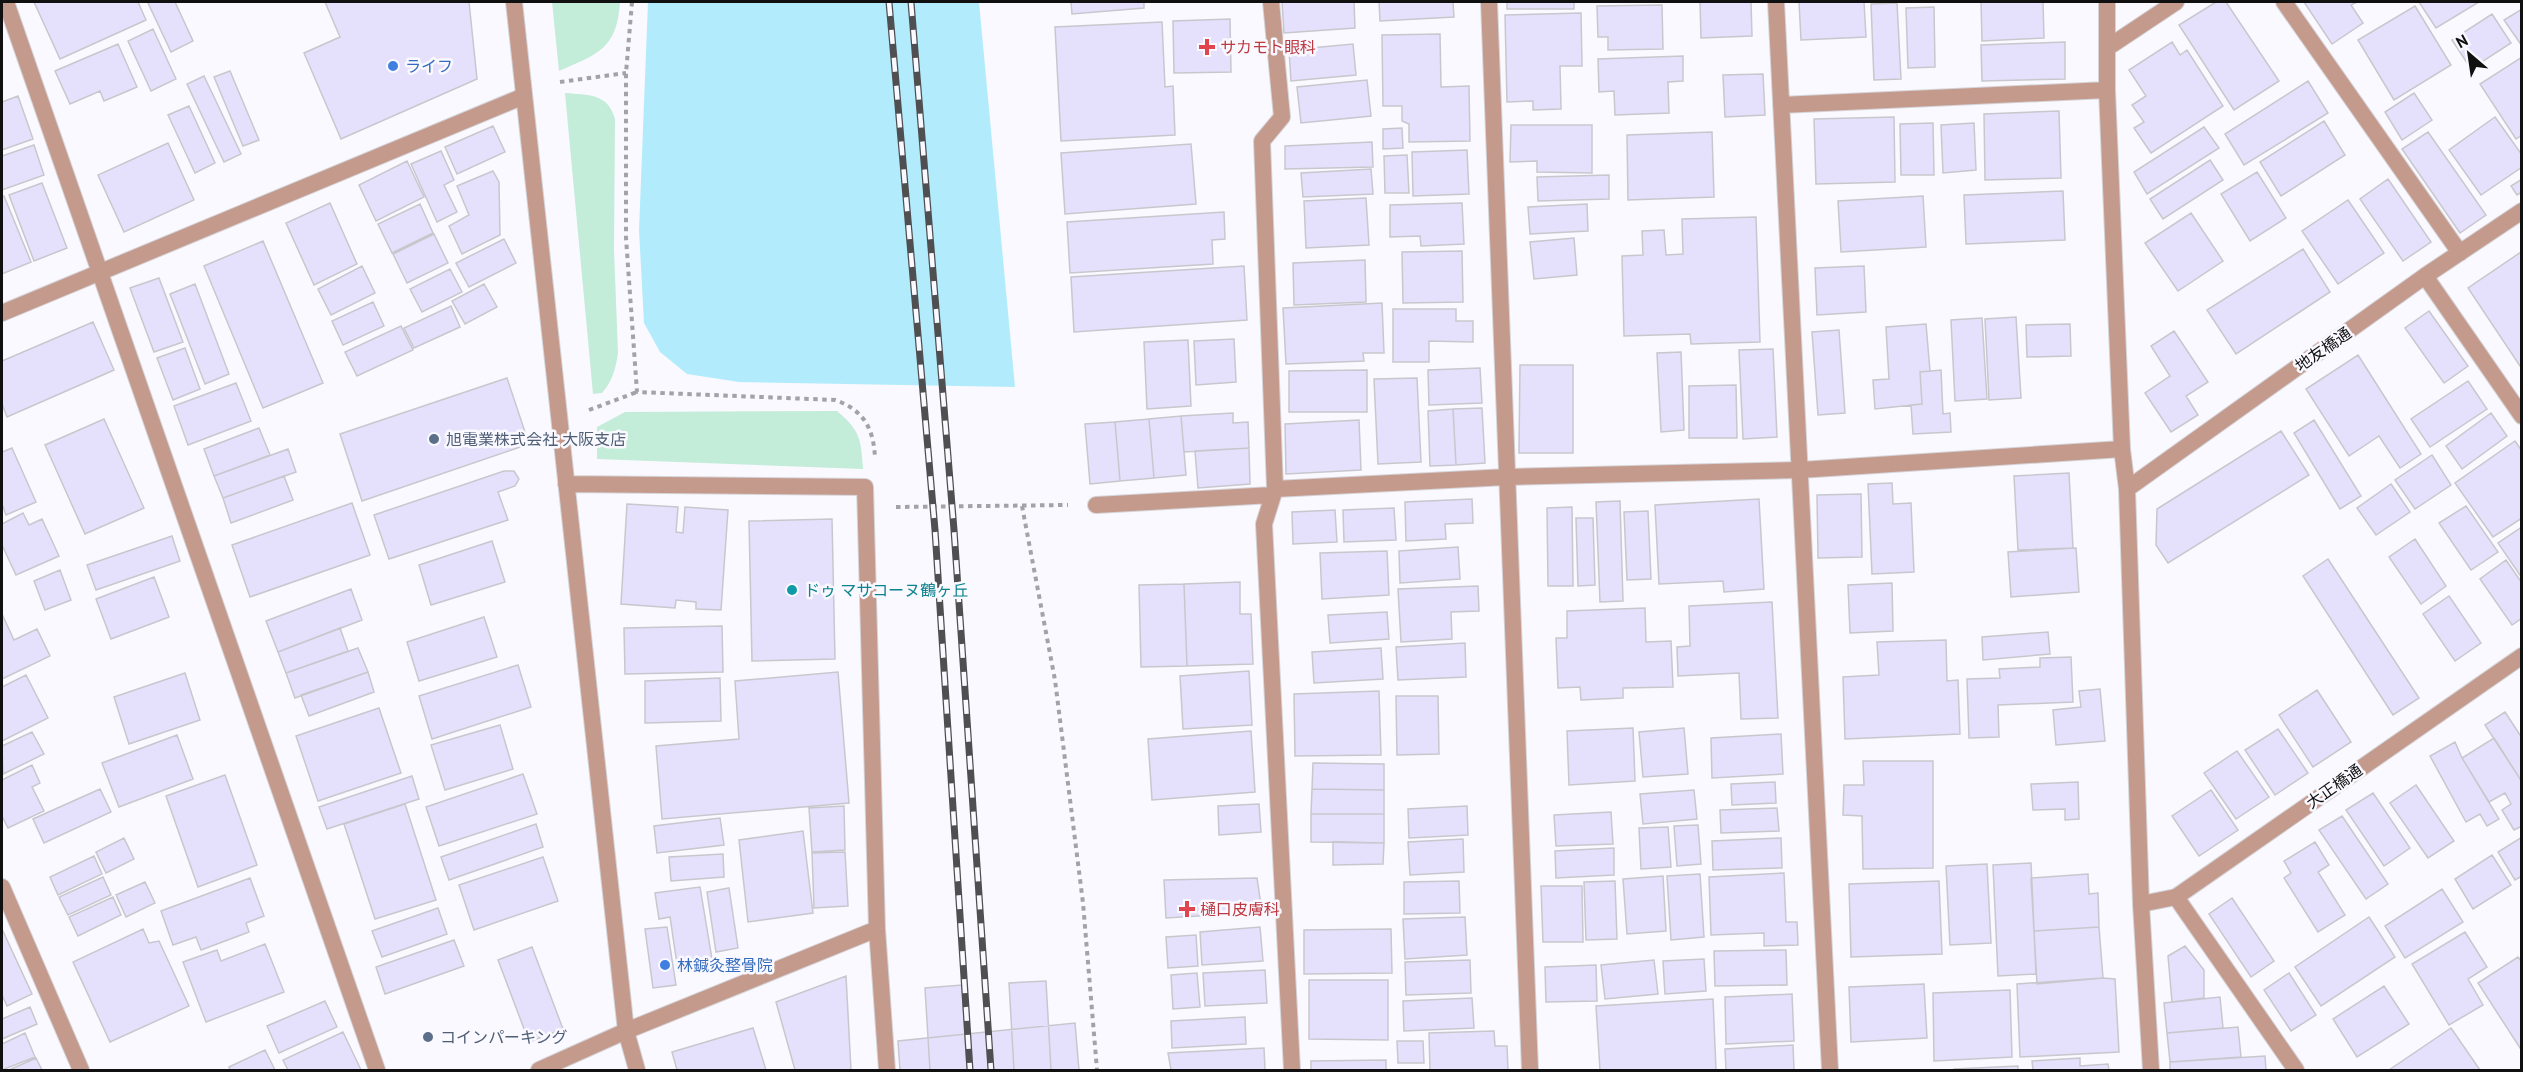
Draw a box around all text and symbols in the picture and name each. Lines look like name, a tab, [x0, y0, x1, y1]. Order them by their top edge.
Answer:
north arrow	[2439, 24, 2499, 84]
text: N	[2452, 30, 2471, 52]
place label: サカモト眼科	[1220, 37, 1316, 57]
marker: サカモト眼科	[1198, 38, 1216, 56]
place label: ライフ	[405, 56, 453, 76]
marker: ライフ	[386, 59, 400, 73]
street label: 地友橋通	[2291, 322, 2355, 376]
place label: 旭電業株式会社 大阪支店	[446, 429, 626, 449]
marker: 旭電業株式会社 大阪支店	[427, 432, 441, 446]
place label: ドゥ マサコーヌ鶴ヶ丘	[804, 580, 968, 600]
marker: ドゥ マサコーヌ鶴ヶ丘	[785, 583, 799, 597]
street label: 大正橋通	[2302, 759, 2366, 813]
place label: 樋口皮膚科	[1200, 899, 1280, 919]
marker: 樋口皮膚科	[1178, 900, 1196, 918]
place label: 林鍼灸整骨院	[677, 955, 773, 975]
marker: 林鍼灸整骨院	[658, 958, 672, 972]
place label: コインパーキング	[440, 1027, 568, 1047]
marker: コインパーキング	[421, 1030, 435, 1044]

